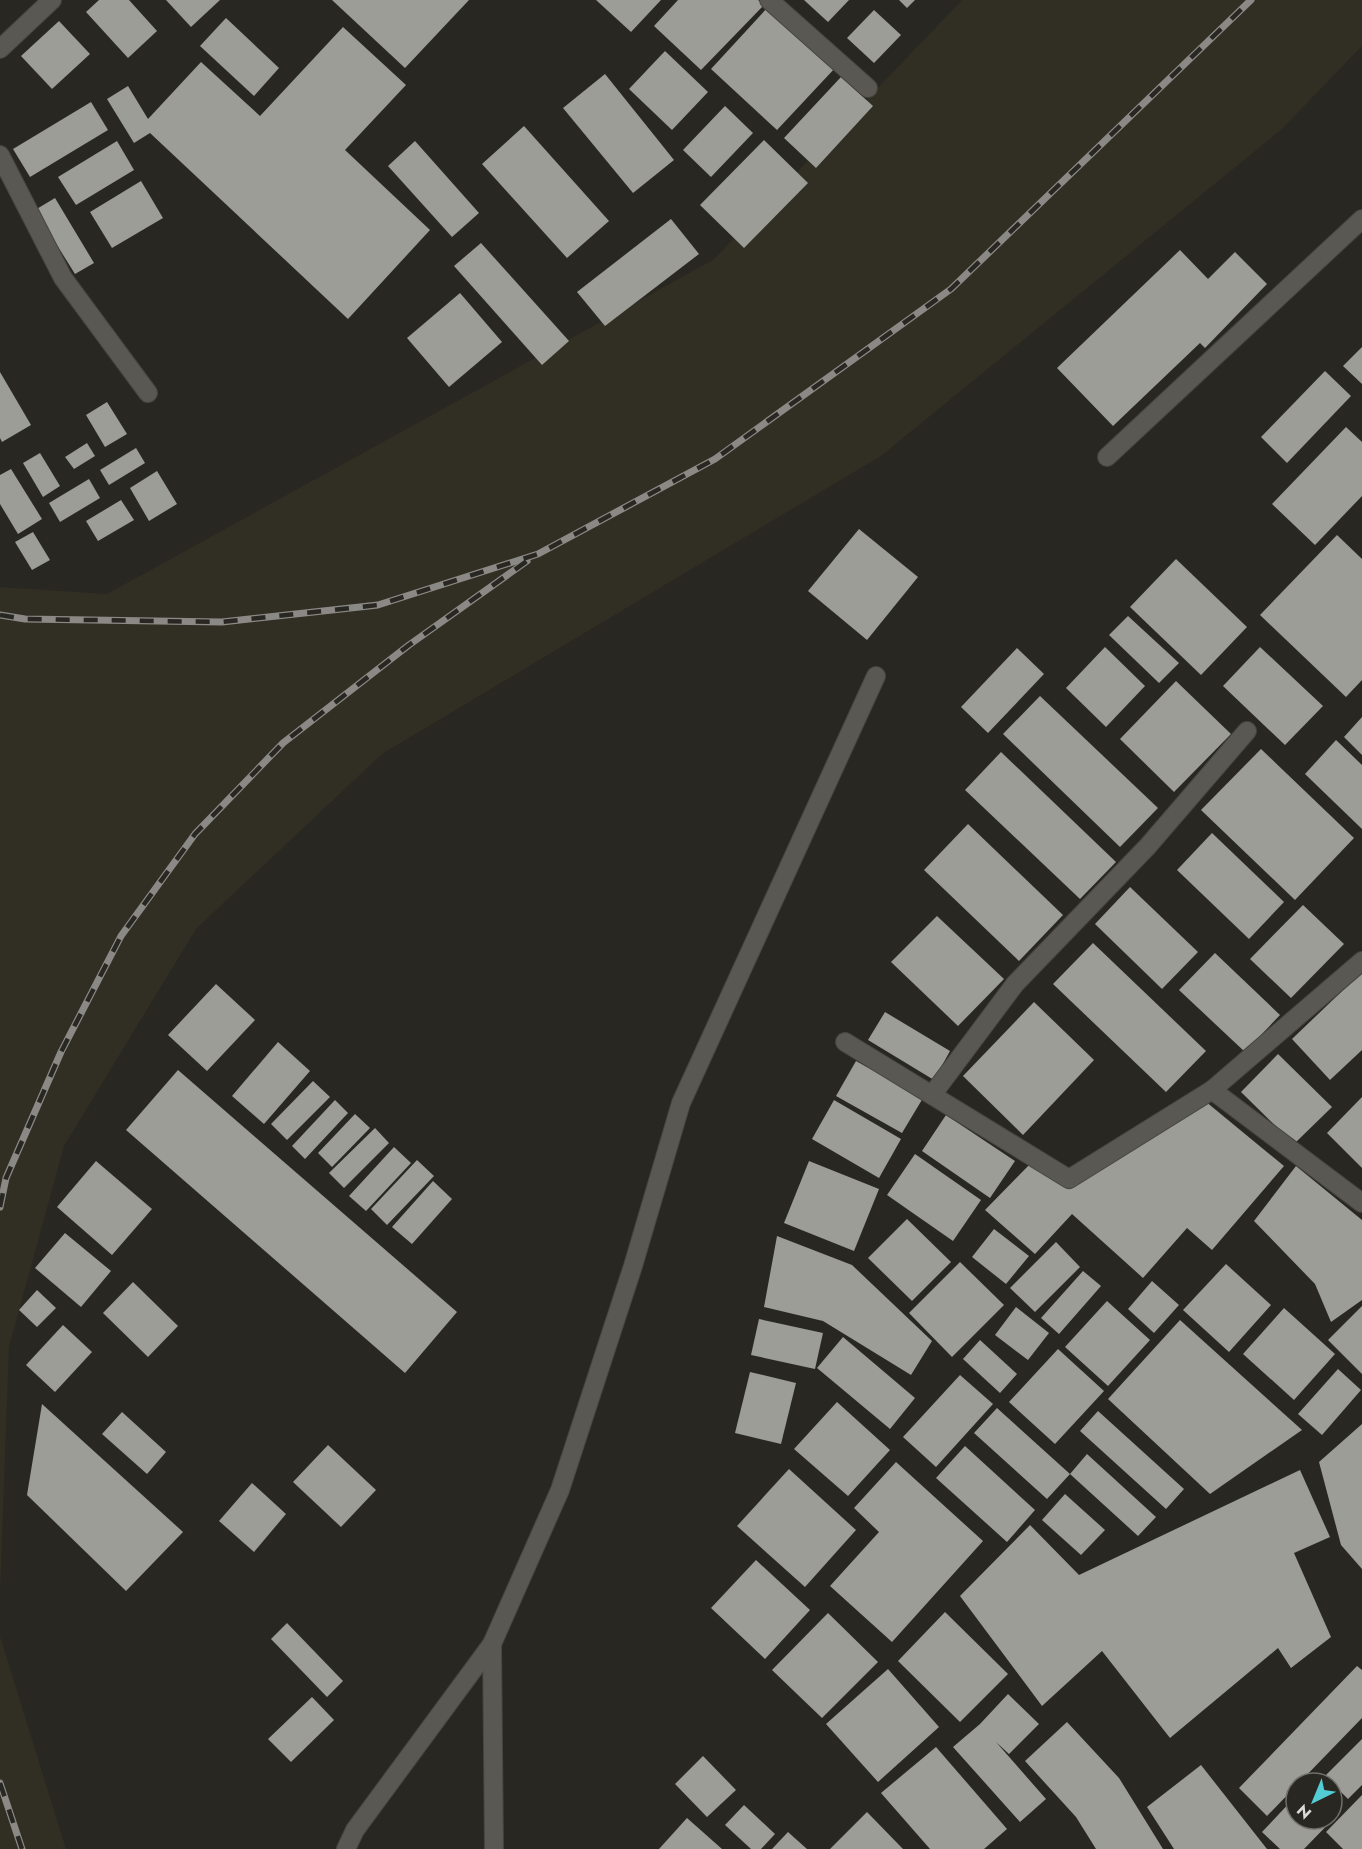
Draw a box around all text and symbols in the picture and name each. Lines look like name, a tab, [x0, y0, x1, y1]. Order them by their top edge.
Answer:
north arrow	[1284, 1771, 1344, 1831]
text: N	[1292, 1799, 1317, 1824]

